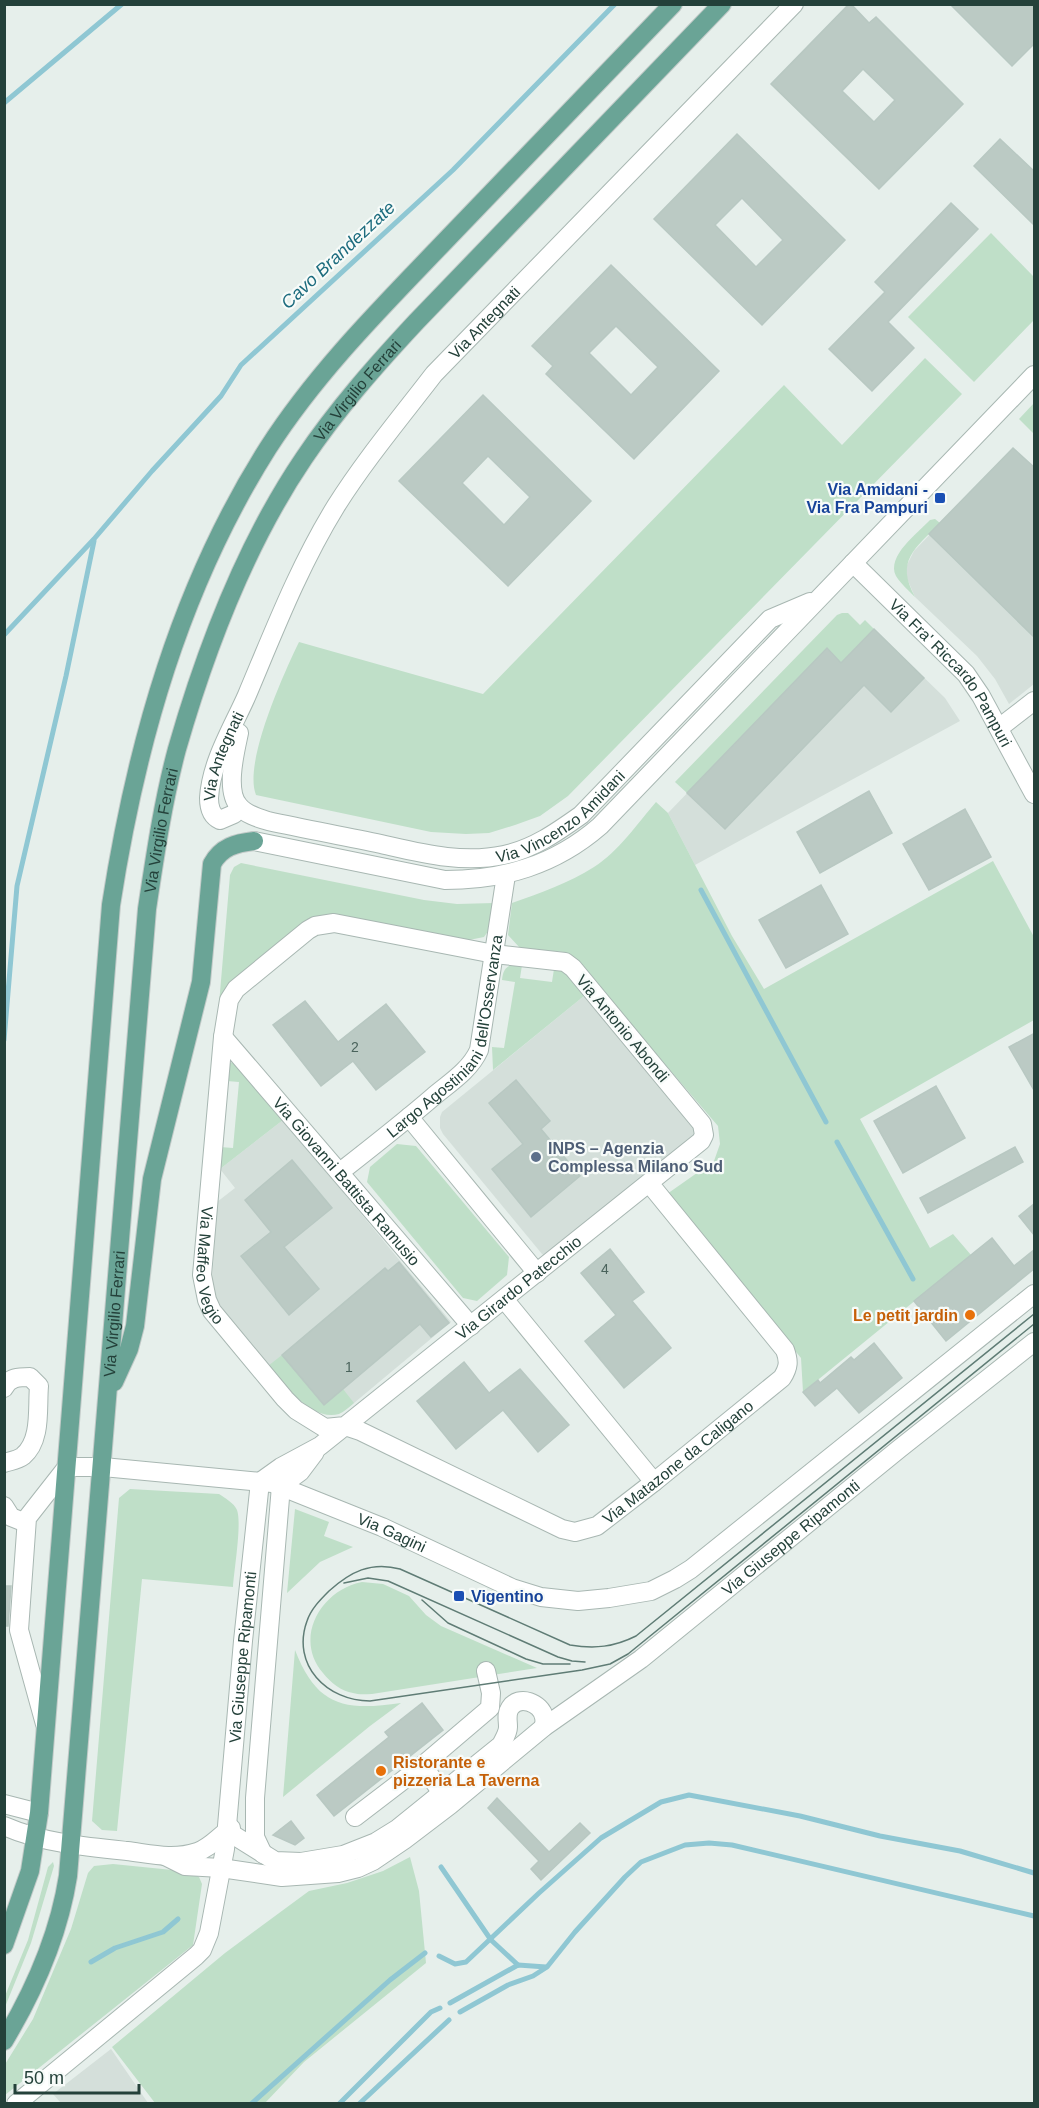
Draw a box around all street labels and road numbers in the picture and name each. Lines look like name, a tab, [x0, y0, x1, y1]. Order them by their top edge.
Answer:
street label: Via Antegnati	[446, 283, 523, 362]
street label: Via Virgilio Ferrari	[311, 336, 404, 445]
street label: Via Fra' Riccardo Pampuri	[886, 596, 1015, 750]
street label: Via Antegnati	[201, 709, 247, 802]
street label: Via Virgilio Ferrari	[142, 766, 181, 894]
street label: Via Vincenzo Amidani	[494, 767, 628, 865]
street label: Largo Agostiniani dell'Osservanza	[383, 934, 506, 1141]
street label: Via Antonio Abondi	[573, 972, 672, 1085]
street label: Via Giovanni Battista Ramusio	[270, 1094, 423, 1269]
street label: Via Maffeo Vegio	[193, 1206, 227, 1328]
street label: Via Girardo Patecchio	[453, 1232, 585, 1343]
street label: Via Virgilio Ferrari	[101, 1250, 128, 1378]
street label: Via Matazone da Caligano	[599, 1397, 757, 1527]
street label: Via Giuseppe Ripamonti	[719, 1477, 863, 1599]
street label: Via Gagini	[355, 1510, 429, 1556]
street label: Via Giuseppe Ripamonti	[226, 1571, 259, 1744]

